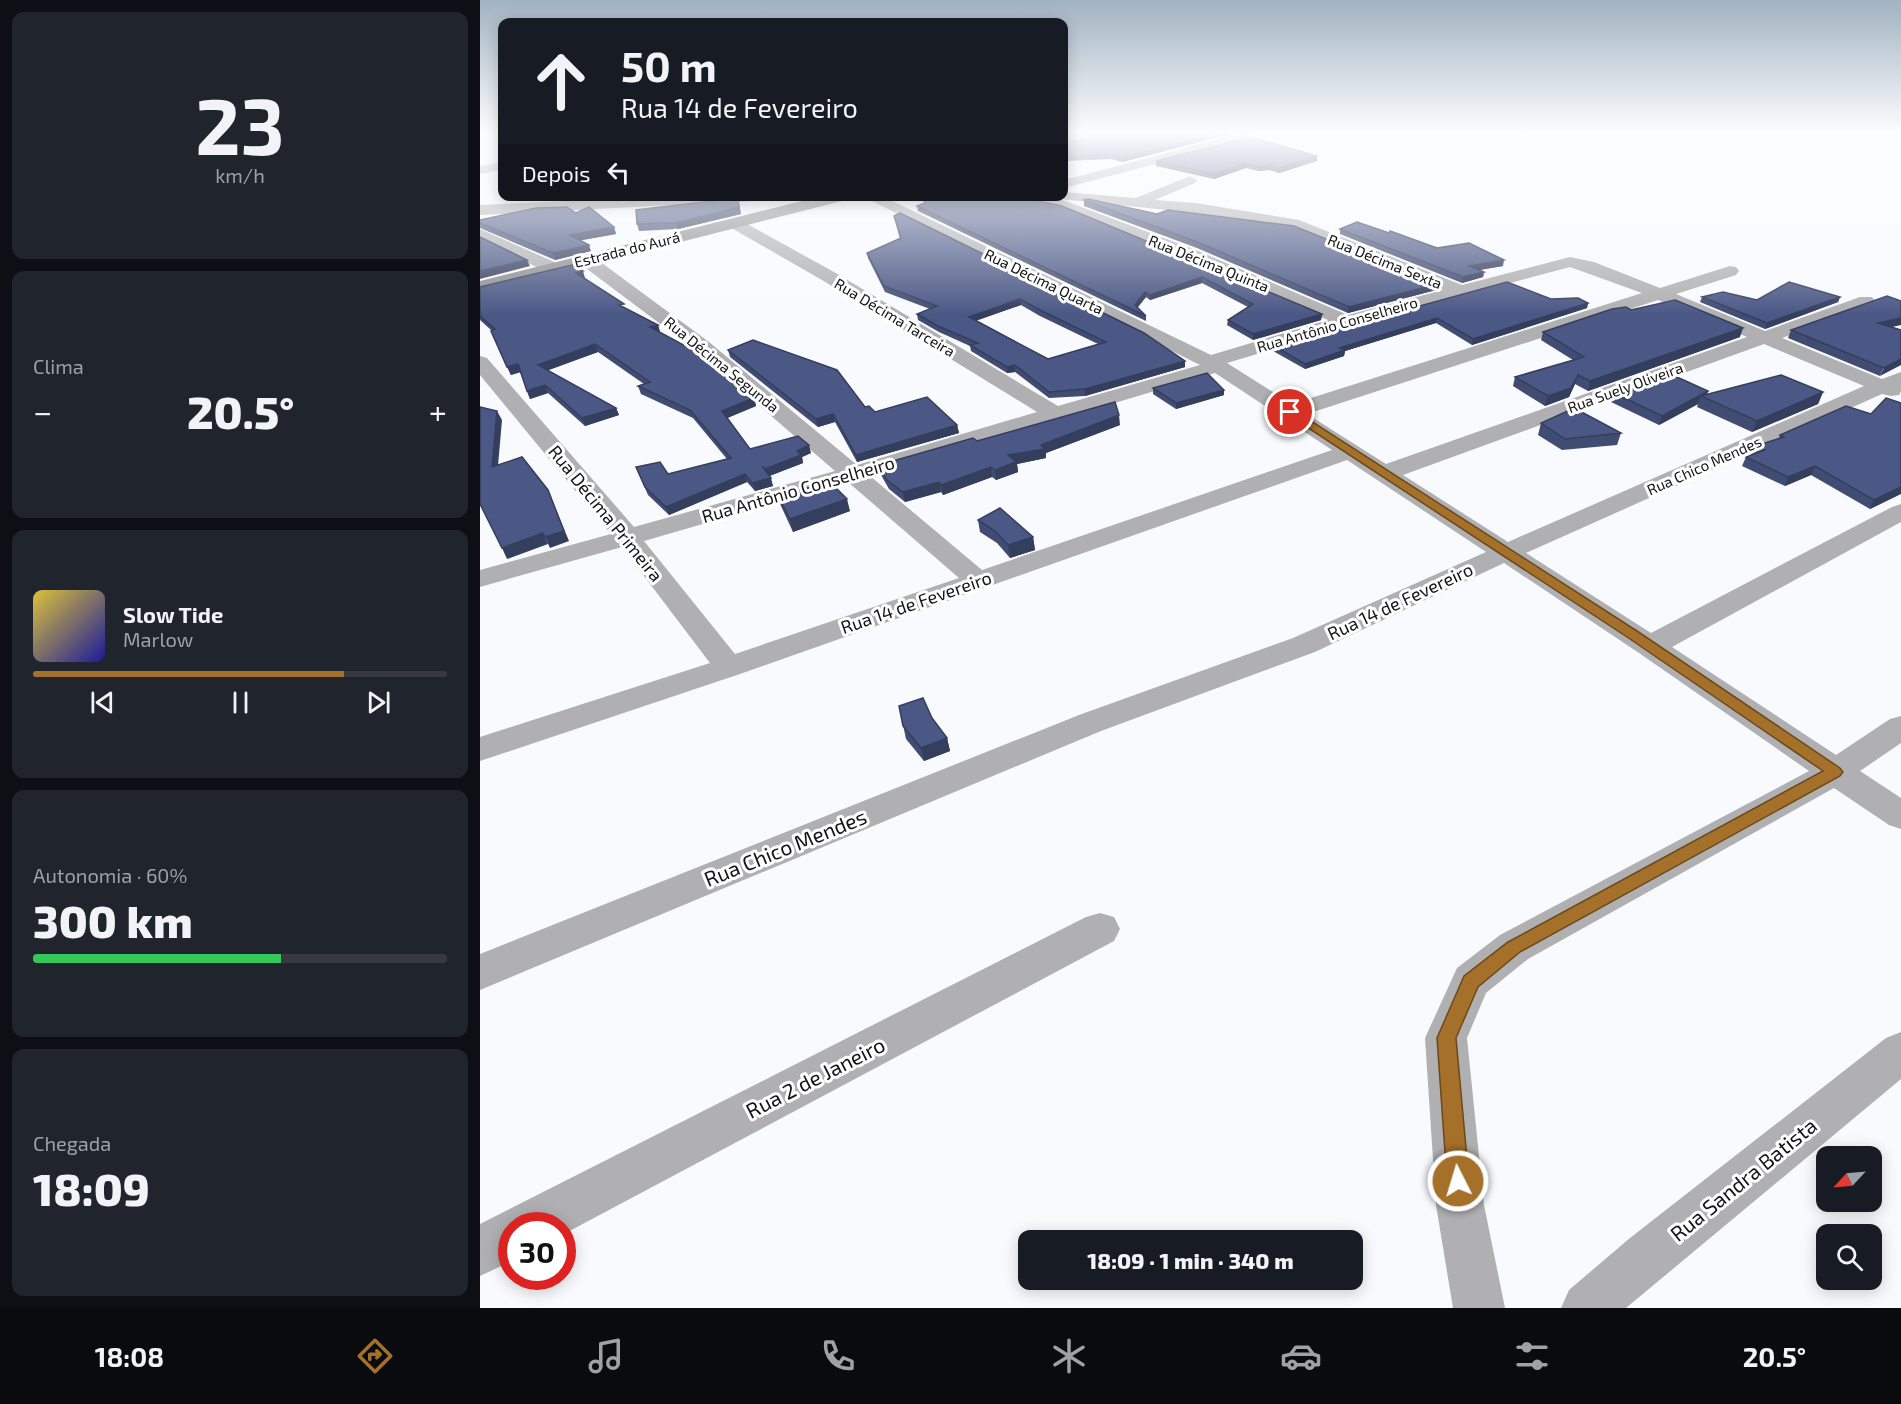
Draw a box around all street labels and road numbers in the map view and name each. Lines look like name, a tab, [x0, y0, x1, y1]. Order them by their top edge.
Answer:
street label: Estrada do Aurá	[572, 227, 682, 271]
street label: Rua Décima Sexta	[1325, 230, 1445, 292]
street label: Rua Décima Quinta	[1146, 231, 1272, 296]
street label: Rua Décima Quarta	[981, 244, 1106, 318]
street label: Rua Décima Tarceira	[831, 274, 959, 360]
street label: Rua Antônio Conselheiro	[1255, 292, 1419, 356]
street label: Rua Décima Segunda	[661, 312, 783, 416]
street label: Rua Suely Oliveira	[1565, 358, 1685, 416]
street label: Rua Chico Mendes	[1644, 432, 1764, 498]
street label: Rua Décima Primeira	[544, 440, 668, 586]
street label: Rua Antônio Conselheiro	[699, 451, 897, 527]
street label: Rua 14 de Fevereiro	[1324, 558, 1476, 644]
street label: Rua 14 de Fevereiro	[838, 566, 994, 638]
street label: Rua Chico Mendes	[700, 803, 870, 891]
street label: Rua 2 de Janeiro	[741, 1031, 889, 1123]
street label: Rua Sandra Batista	[1665, 1112, 1821, 1246]

